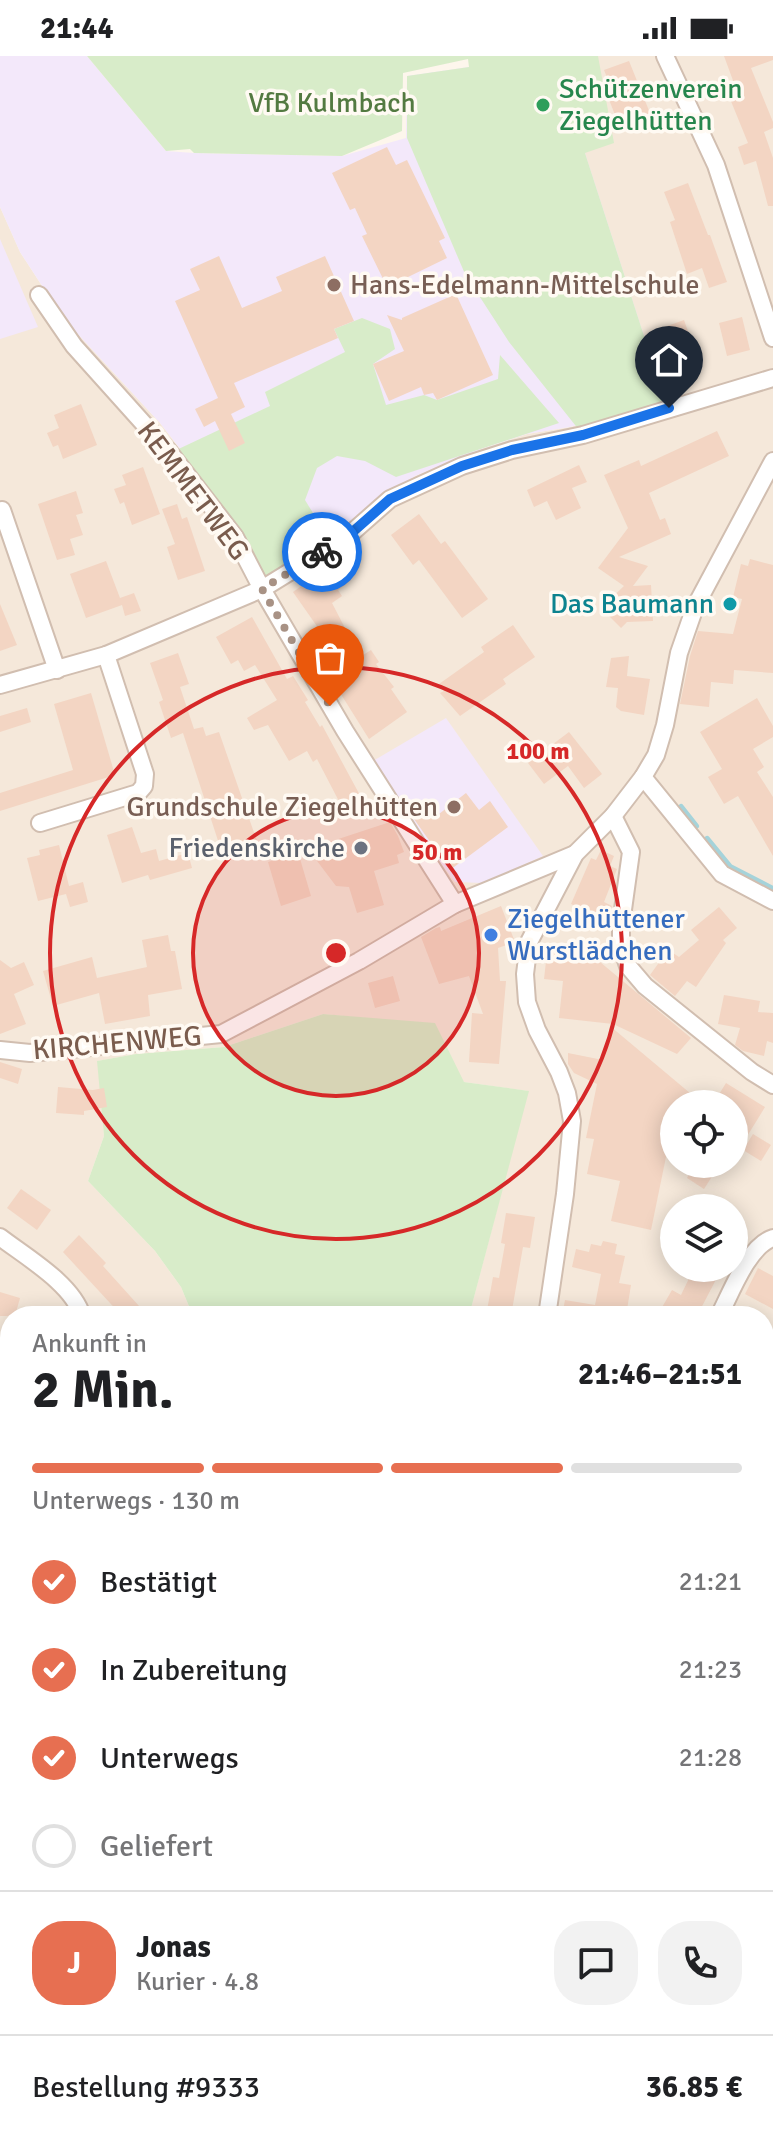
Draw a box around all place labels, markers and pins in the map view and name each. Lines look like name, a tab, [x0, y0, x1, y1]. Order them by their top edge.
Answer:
place label: Schützenverein Ziegelhütten	[559, 72, 743, 138]
marker: Schützenverein Ziegelhütten	[534, 96, 552, 114]
place label: Hans-Edelmann-Mittelschule	[350, 268, 699, 302]
marker: Hans-Edelmann-Mittelschule	[325, 276, 343, 294]
pin	[635, 326, 703, 408]
place label: Das Baumann	[550, 587, 714, 621]
marker: Das Baumann	[721, 595, 739, 613]
pin	[296, 624, 364, 706]
place label: Grundschule Ziegelhütten	[127, 790, 438, 824]
marker: Grundschule Ziegelhütten	[445, 798, 463, 816]
place label: Friedenskirche	[169, 831, 345, 865]
marker: Friedenskirche	[352, 839, 370, 857]
place label: Ziegelhüttener Wurstlädchen	[507, 902, 686, 968]
marker: Ziegelhüttener Wurstlädchen	[482, 926, 500, 944]
centre of rings	[322, 939, 350, 967]

